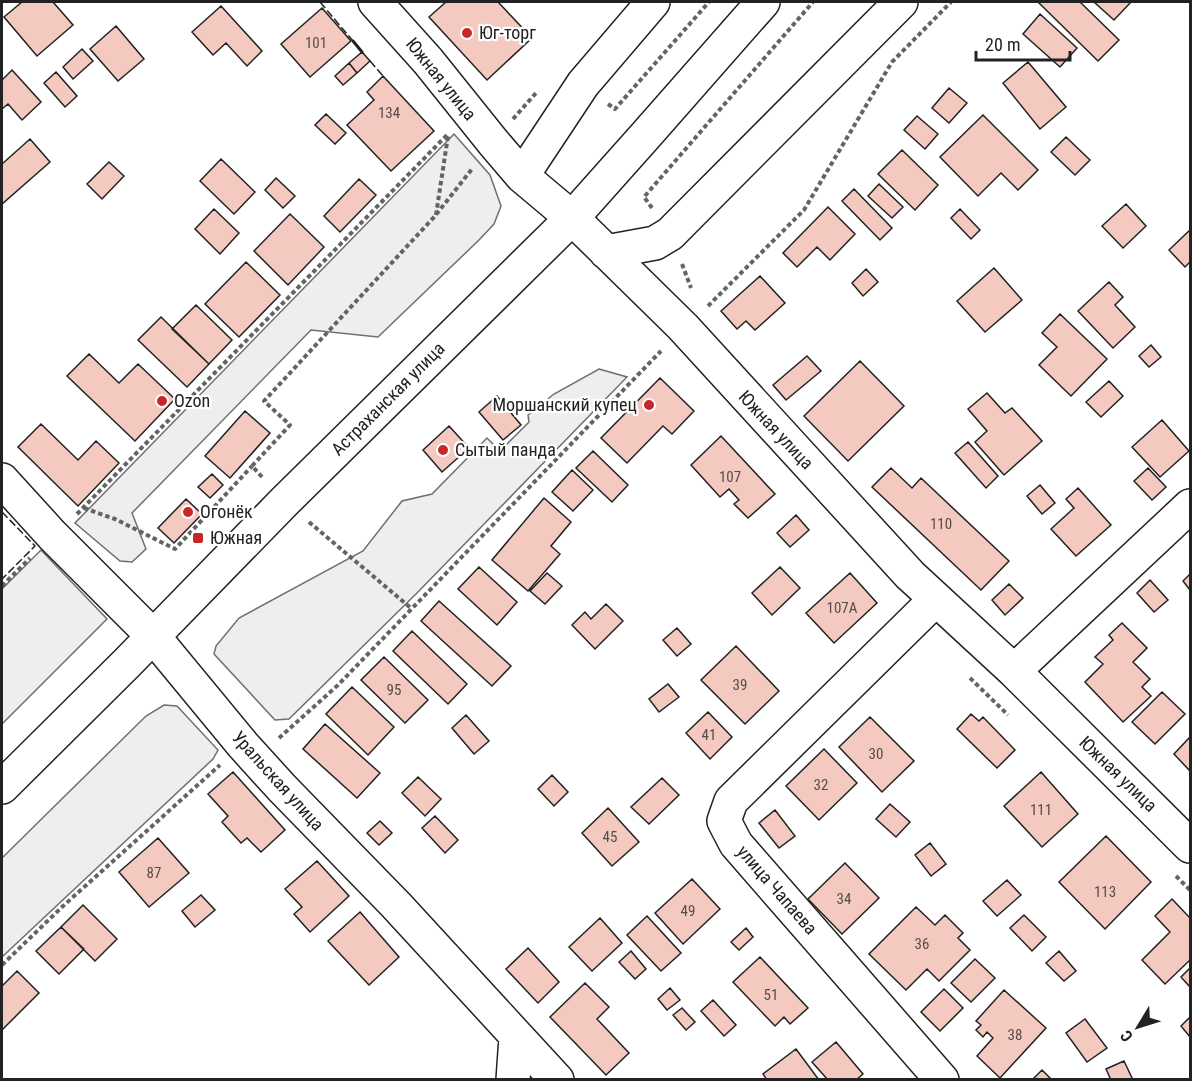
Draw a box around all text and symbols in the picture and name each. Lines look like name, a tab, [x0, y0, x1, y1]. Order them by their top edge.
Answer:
place label: Юг-торг	[479, 22, 536, 43]
scale bar	[976, 24, 1070, 62]
marker: Юг-торг	[460, 26, 474, 40]
street label: Южная улица	[402, 33, 481, 124]
house number: 101	[305, 34, 327, 52]
text: 20 m	[985, 34, 1020, 55]
house number: 134	[378, 104, 400, 122]
street label: Астраханская улица	[327, 338, 449, 460]
street label: Южная улица	[735, 386, 818, 473]
place label: Ozon	[174, 390, 210, 411]
marker: Ozon	[155, 394, 169, 408]
place label: Моршанский купец	[492, 394, 637, 415]
marker: Моршанский купец	[642, 398, 656, 412]
place label: Сытый панда	[455, 439, 556, 460]
marker: Сытый панда	[436, 443, 450, 457]
house number: 107	[719, 468, 741, 486]
place label: Огонёк	[200, 501, 253, 522]
marker: Огонёк	[181, 505, 195, 519]
house number: 110	[930, 515, 952, 533]
place label: Южная	[210, 527, 262, 548]
marker: Южная	[191, 531, 205, 545]
house number: 107А	[827, 599, 858, 617]
house number: 39	[733, 676, 747, 694]
house number: 95	[387, 681, 401, 699]
house number: 41	[702, 726, 716, 744]
street label: Уральская улица	[228, 727, 328, 835]
street label: Южная улица	[1075, 731, 1162, 816]
house number: 30	[869, 745, 883, 763]
house number: 32	[814, 776, 828, 794]
house number: 111	[1030, 801, 1052, 819]
house number: 45	[603, 828, 617, 846]
street label: улица Чапаева	[733, 841, 822, 938]
house number: 87	[147, 864, 161, 882]
house number: 113	[1094, 883, 1116, 901]
house number: 34	[837, 890, 851, 908]
house number: 49	[681, 902, 695, 920]
house number: 36	[915, 935, 929, 953]
house number: 51	[764, 986, 778, 1004]
north arrow	[1108, 997, 1168, 1057]
house number: 38	[1008, 1026, 1022, 1044]
text: С	[1116, 1026, 1137, 1045]

